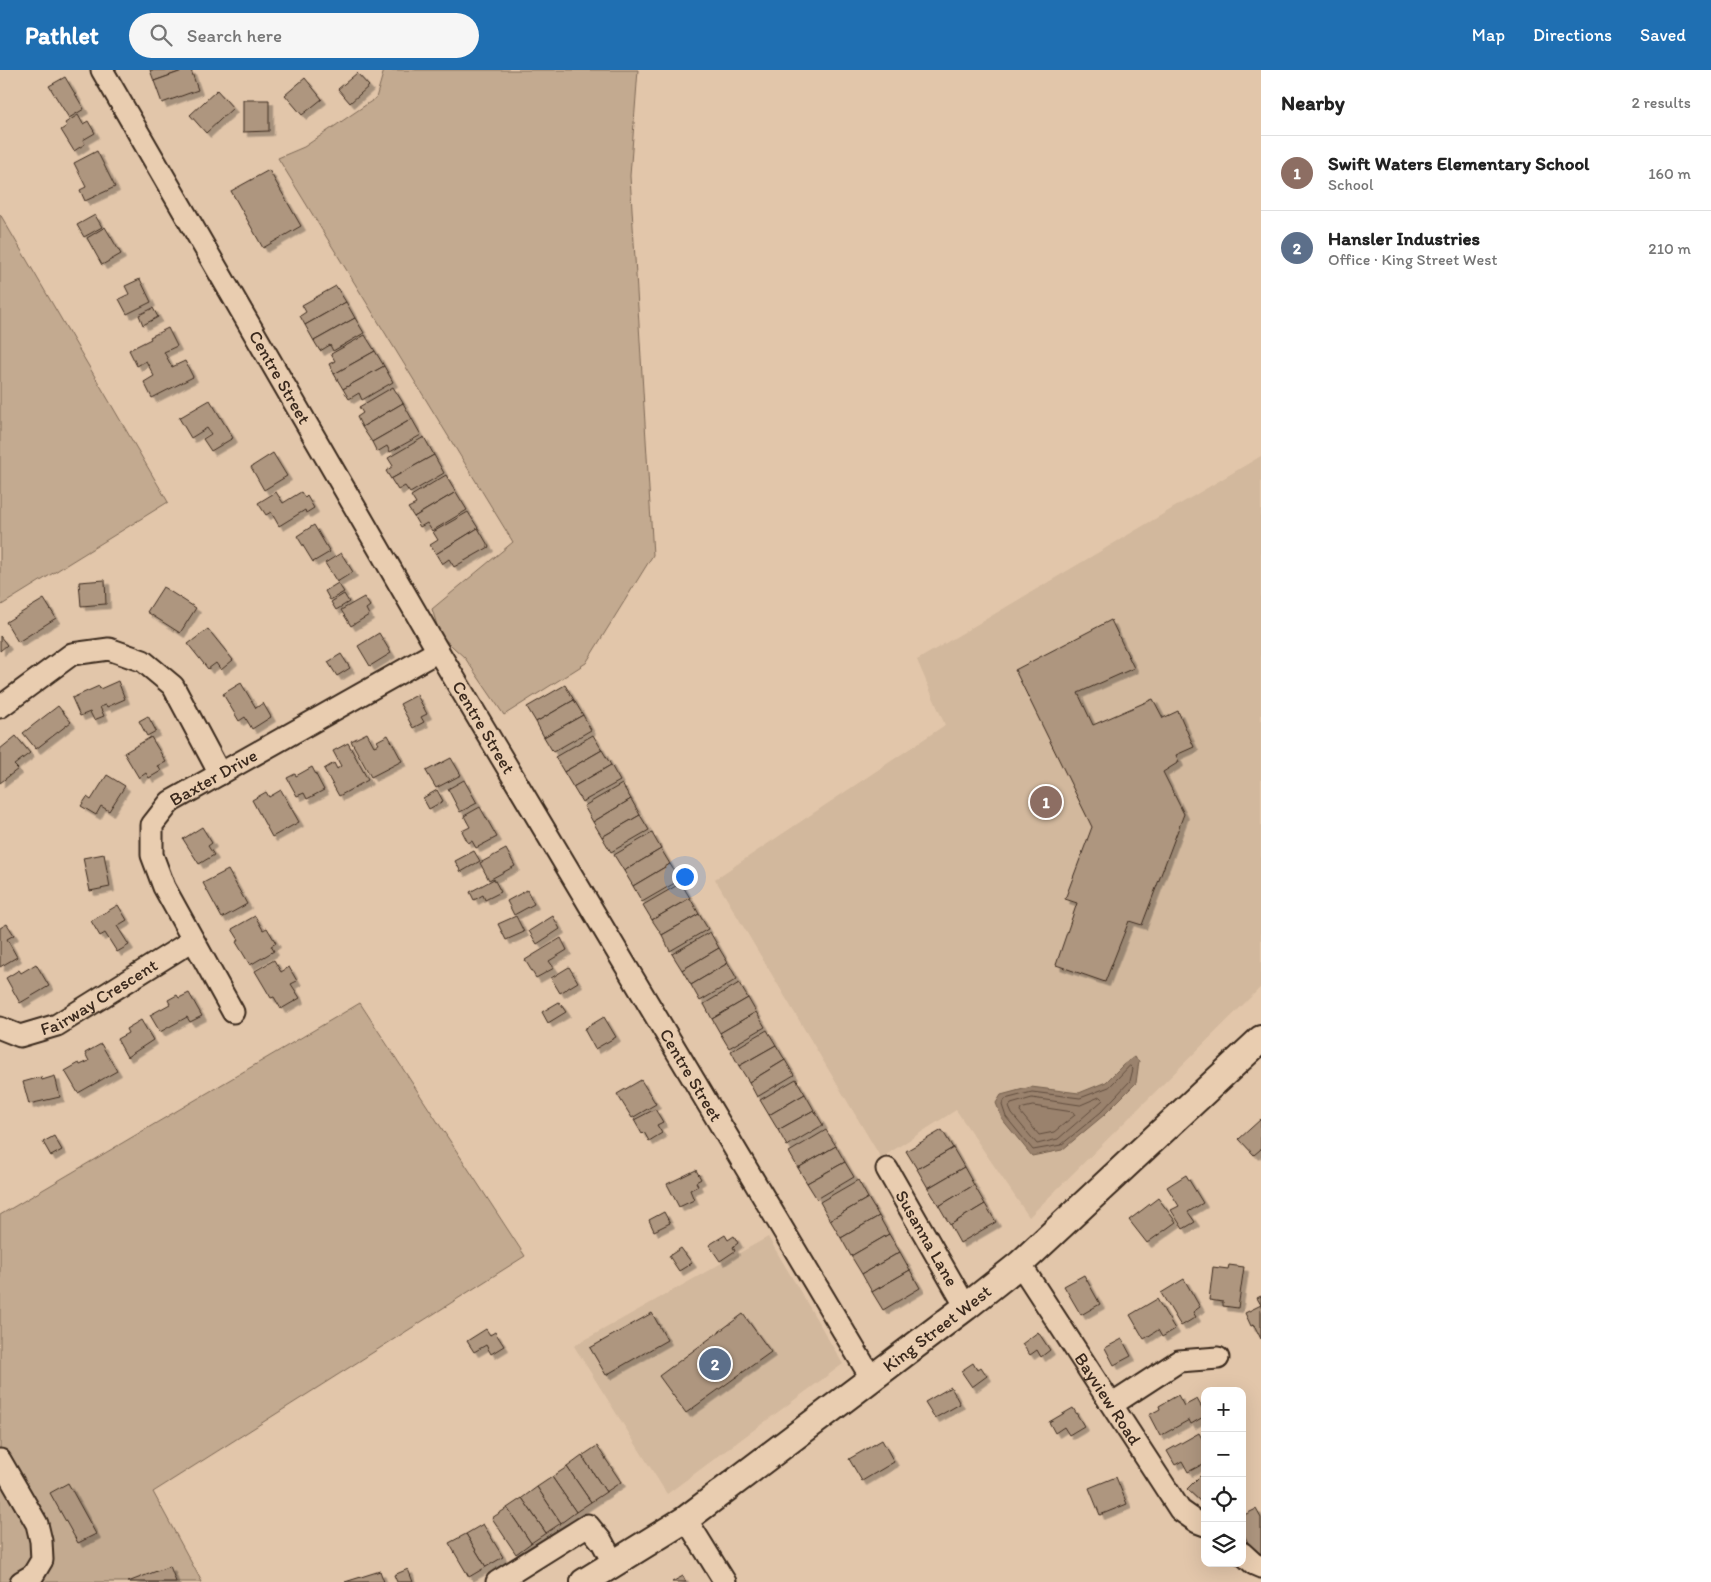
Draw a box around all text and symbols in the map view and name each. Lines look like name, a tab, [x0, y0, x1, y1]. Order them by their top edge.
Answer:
search box	[129, 13, 479, 58]
text: Pathlet	[25, 21, 99, 50]
icon: search	[147, 21, 175, 49]
text: Search here	[187, 24, 282, 47]
text: Map	[1472, 24, 1505, 46]
text: Directions	[1533, 24, 1612, 46]
text: Saved	[1640, 24, 1686, 46]
text: Nearby	[1281, 90, 1345, 115]
text: 2 results	[1631, 93, 1691, 112]
text: Swift Waters Elementary School	[1328, 152, 1589, 175]
text: 1	[1293, 164, 1301, 183]
text: 160 m	[1648, 164, 1691, 183]
text: School	[1328, 175, 1374, 194]
text: Hansler Industries	[1328, 227, 1480, 250]
text: 2	[1293, 239, 1301, 258]
text: 210 m	[1648, 239, 1691, 258]
text: Office · King Street West	[1328, 250, 1497, 269]
street label: Centre Street	[244, 327, 316, 428]
street label: Centre Street	[447, 677, 520, 778]
street label: Baxter Drive	[166, 744, 261, 811]
pin: 1	[1030, 783, 1062, 821]
your location	[672, 864, 698, 890]
street label: Fairway Crescent	[38, 954, 162, 1040]
street label: Centre Street	[655, 1025, 727, 1126]
street label: Susanna Lane	[891, 1186, 963, 1291]
street label: King Street West	[879, 1280, 996, 1377]
pin: 2	[699, 1345, 731, 1383]
street label: Bayview Road	[1070, 1349, 1146, 1449]
map controls	[1201, 1387, 1246, 1567]
button: +	[1201, 1387, 1246, 1432]
button: −	[1201, 1432, 1246, 1477]
button: locate	[1201, 1477, 1246, 1522]
button: layers	[1201, 1522, 1246, 1567]

